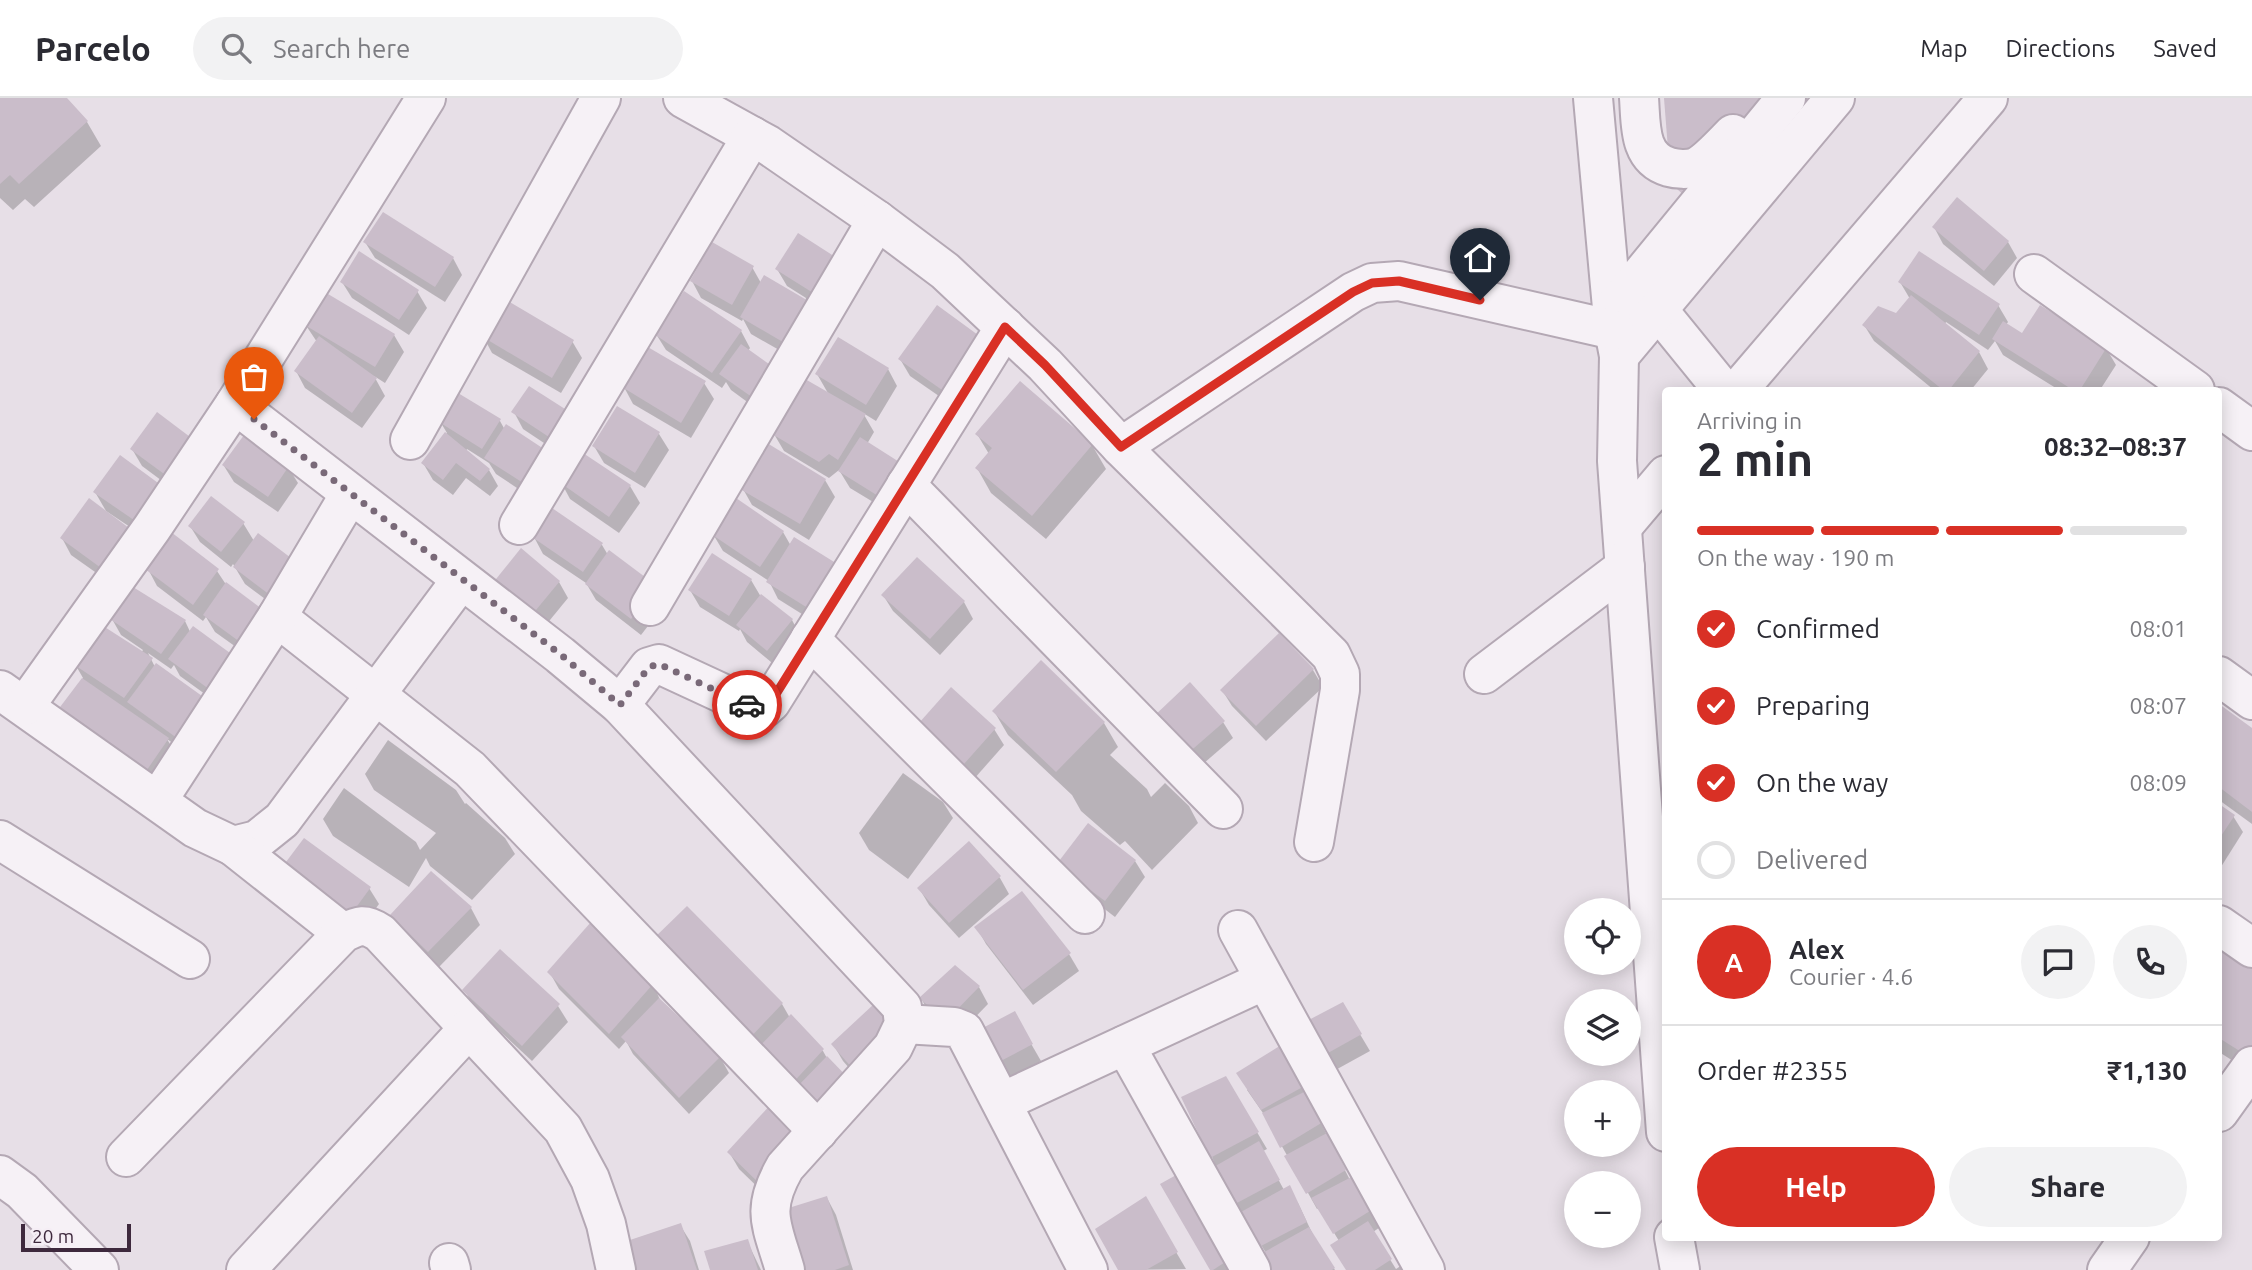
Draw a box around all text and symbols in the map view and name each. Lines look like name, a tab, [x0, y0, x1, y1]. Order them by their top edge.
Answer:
search box	[193, 17, 683, 80]
icon: search	[217, 29, 255, 67]
text: Parcelo	[35, 30, 151, 67]
text: Search here	[273, 34, 410, 63]
text: Map	[1920, 35, 1967, 62]
text: Directions	[2005, 35, 2115, 62]
text: Saved	[2153, 35, 2217, 62]
pin	[1450, 228, 1510, 300]
icon: home	[1461, 239, 1499, 277]
pin	[224, 347, 284, 419]
icon: bag	[235, 358, 273, 396]
text: Arriving in	[1697, 408, 1802, 433]
text: 08:32–08:37	[2044, 432, 2187, 461]
text: 2 min	[1697, 433, 1813, 485]
text: On the way · 190 m	[1697, 545, 1894, 570]
icon: check	[1697, 610, 1735, 648]
text: Confirmed	[1756, 614, 1880, 643]
text: 08:01	[2129, 616, 2187, 641]
courier	[712, 670, 782, 740]
icon: car	[728, 686, 766, 724]
icon: check	[1697, 687, 1735, 725]
text: Preparing	[1756, 691, 1870, 720]
text: 08:07	[2129, 693, 2187, 718]
icon: check	[1697, 764, 1735, 802]
text: On the way	[1756, 768, 1888, 797]
text: 08:09	[2129, 770, 2187, 795]
text: Delivered	[1756, 845, 1868, 874]
map controls	[1564, 898, 1641, 1248]
button: locate	[1564, 898, 1641, 975]
button: chat	[2021, 925, 2095, 999]
button: phone	[2113, 925, 2187, 999]
text: Alex	[1789, 935, 1844, 964]
text: A	[1725, 948, 1743, 977]
text: Courier · 4.6	[1789, 964, 1913, 989]
button: layers	[1564, 989, 1641, 1066]
text: Order #2355	[1697, 1056, 1848, 1085]
text: ₹1,130	[2107, 1056, 2187, 1085]
button: +	[1564, 1080, 1641, 1157]
button: Help	[1697, 1147, 1935, 1227]
button: Share	[1949, 1147, 2187, 1227]
button: −	[1564, 1171, 1641, 1248]
scale bar	[21, 1221, 131, 1253]
text: 20 m	[32, 1225, 74, 1247]

